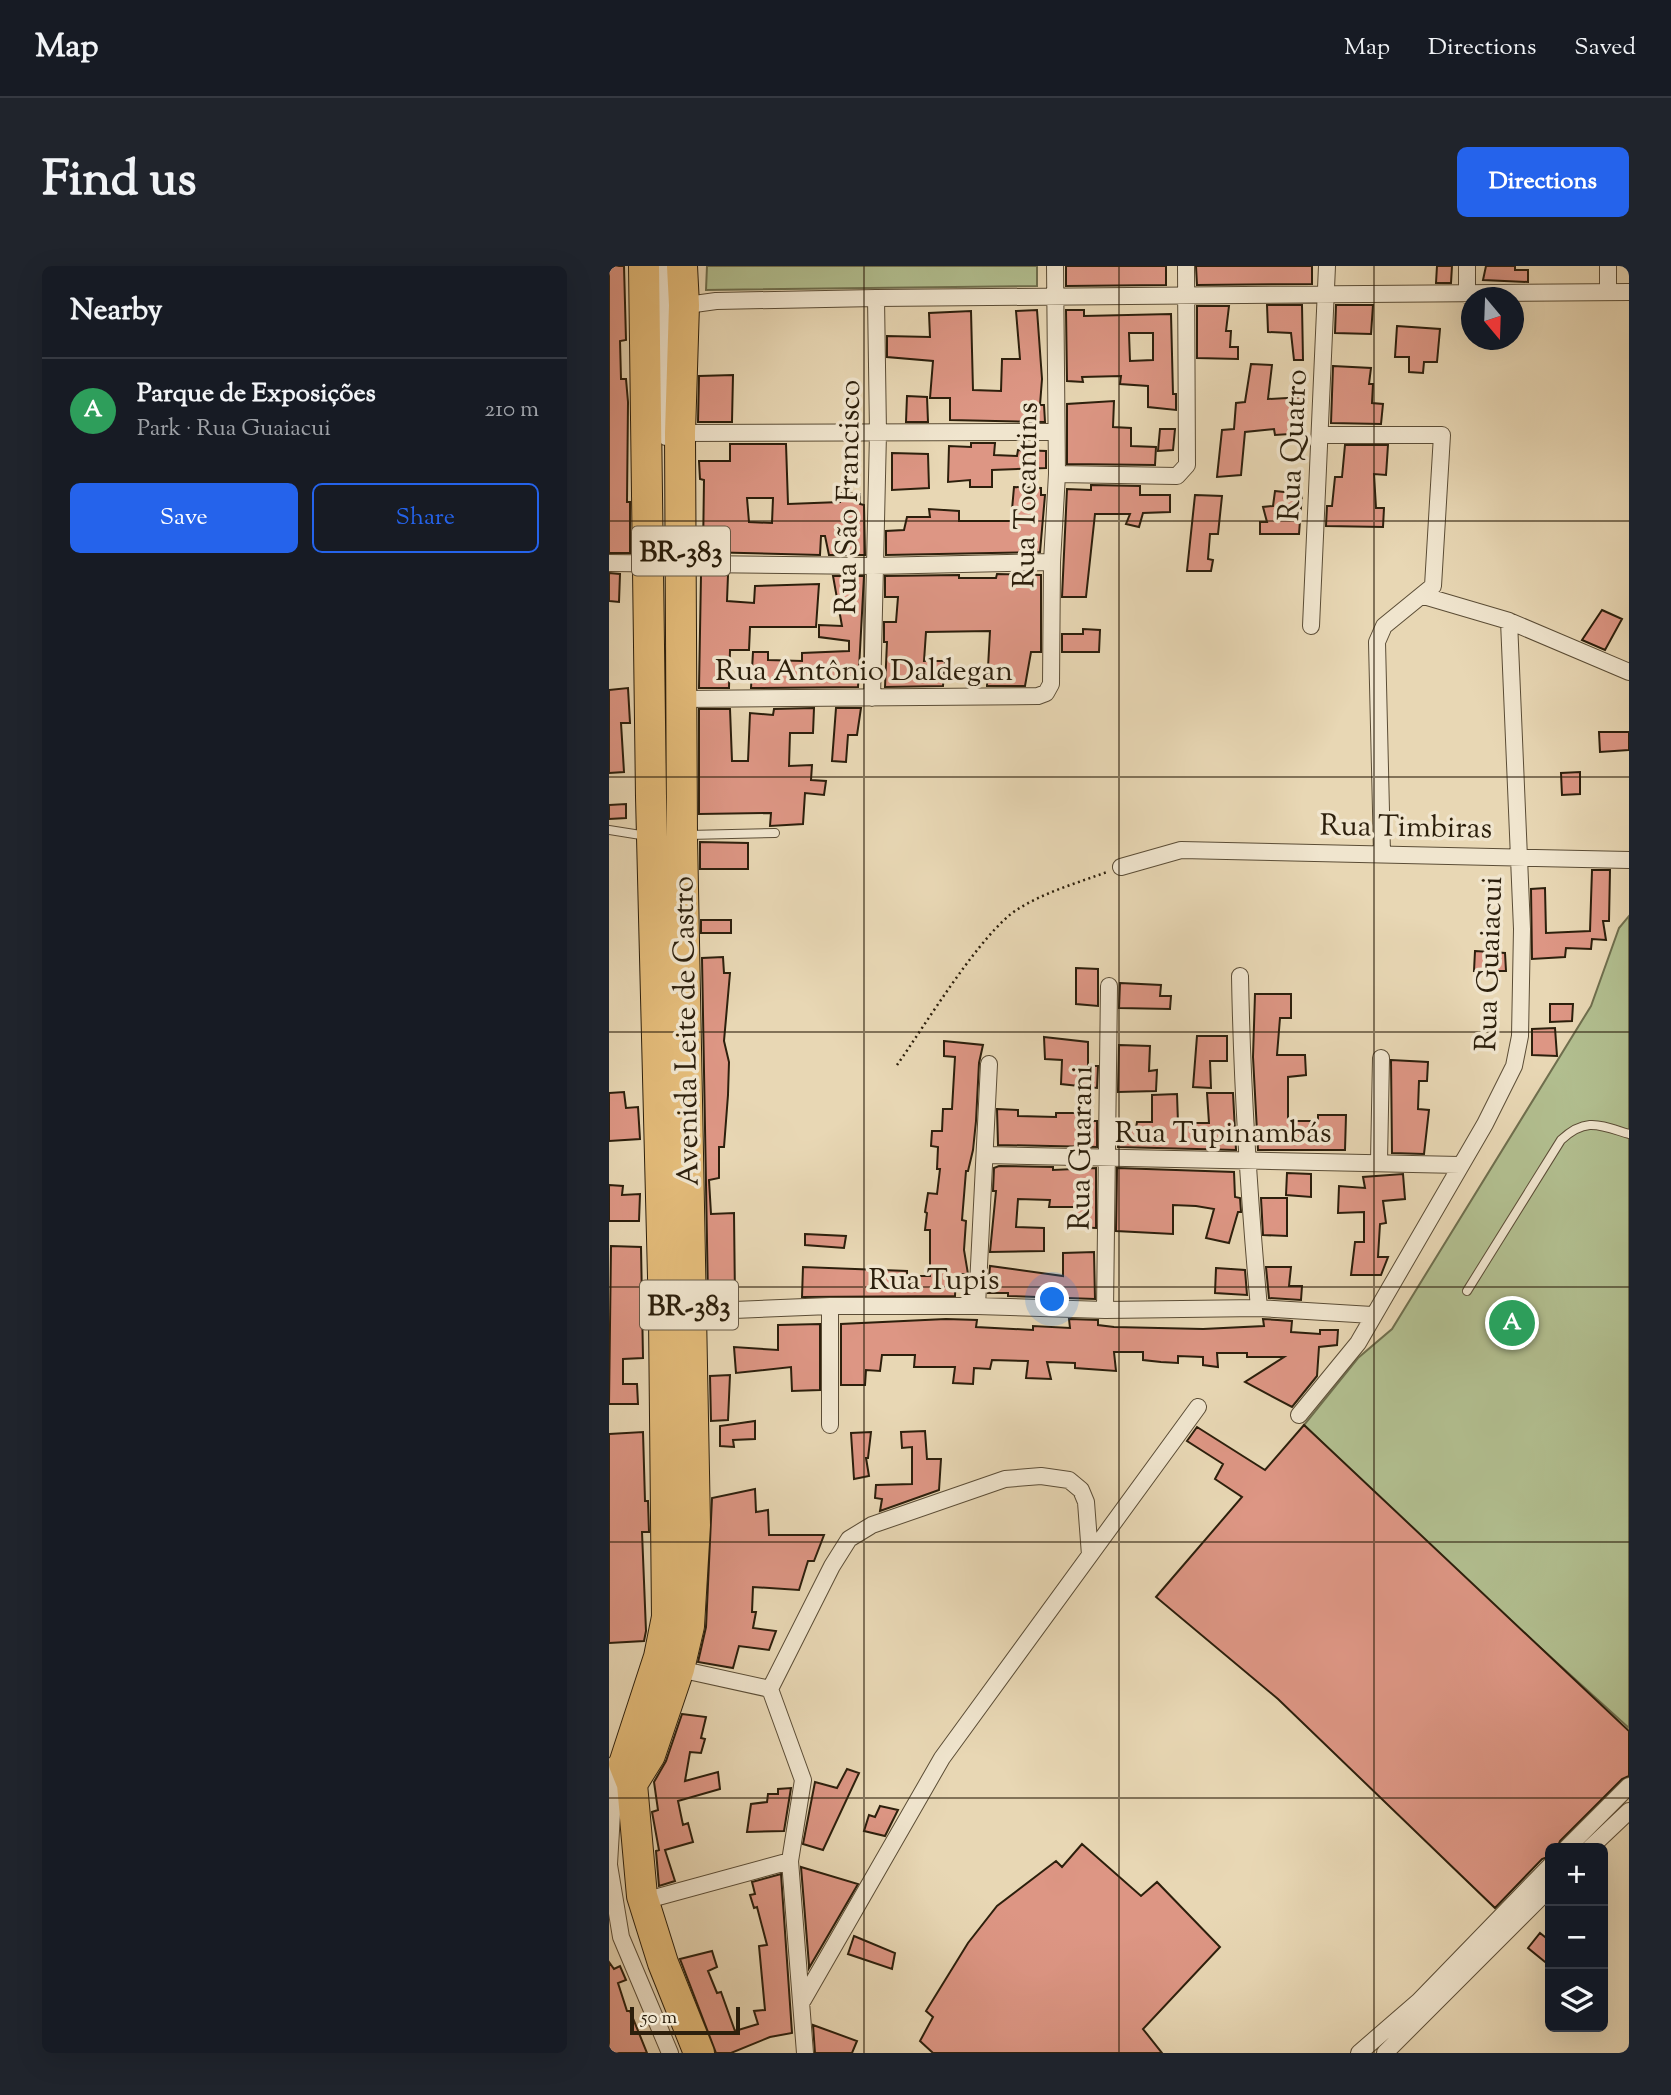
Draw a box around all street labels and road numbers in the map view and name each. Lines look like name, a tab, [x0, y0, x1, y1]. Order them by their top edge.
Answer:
street label: Rua Quatro	[1269, 368, 1320, 522]
street label: Rua São Francisco	[826, 379, 873, 615]
street label: Rua Tocantins	[1004, 402, 1051, 588]
road number: BR-383	[632, 526, 730, 576]
street label: Rua Antônio Daldegan	[715, 651, 1013, 694]
street label: Rua Timbiras	[1319, 805, 1493, 852]
street label: Avenida Leite de Castro	[663, 876, 712, 1186]
street label: Rua Guaiacui	[1466, 876, 1515, 1052]
street label: Rua Guarani	[1060, 1065, 1105, 1231]
street label: Rua Tupinambás	[1114, 1113, 1332, 1156]
street label: Rua Tupis	[869, 1260, 999, 1303]
road number: BR-383	[640, 1280, 738, 1330]

